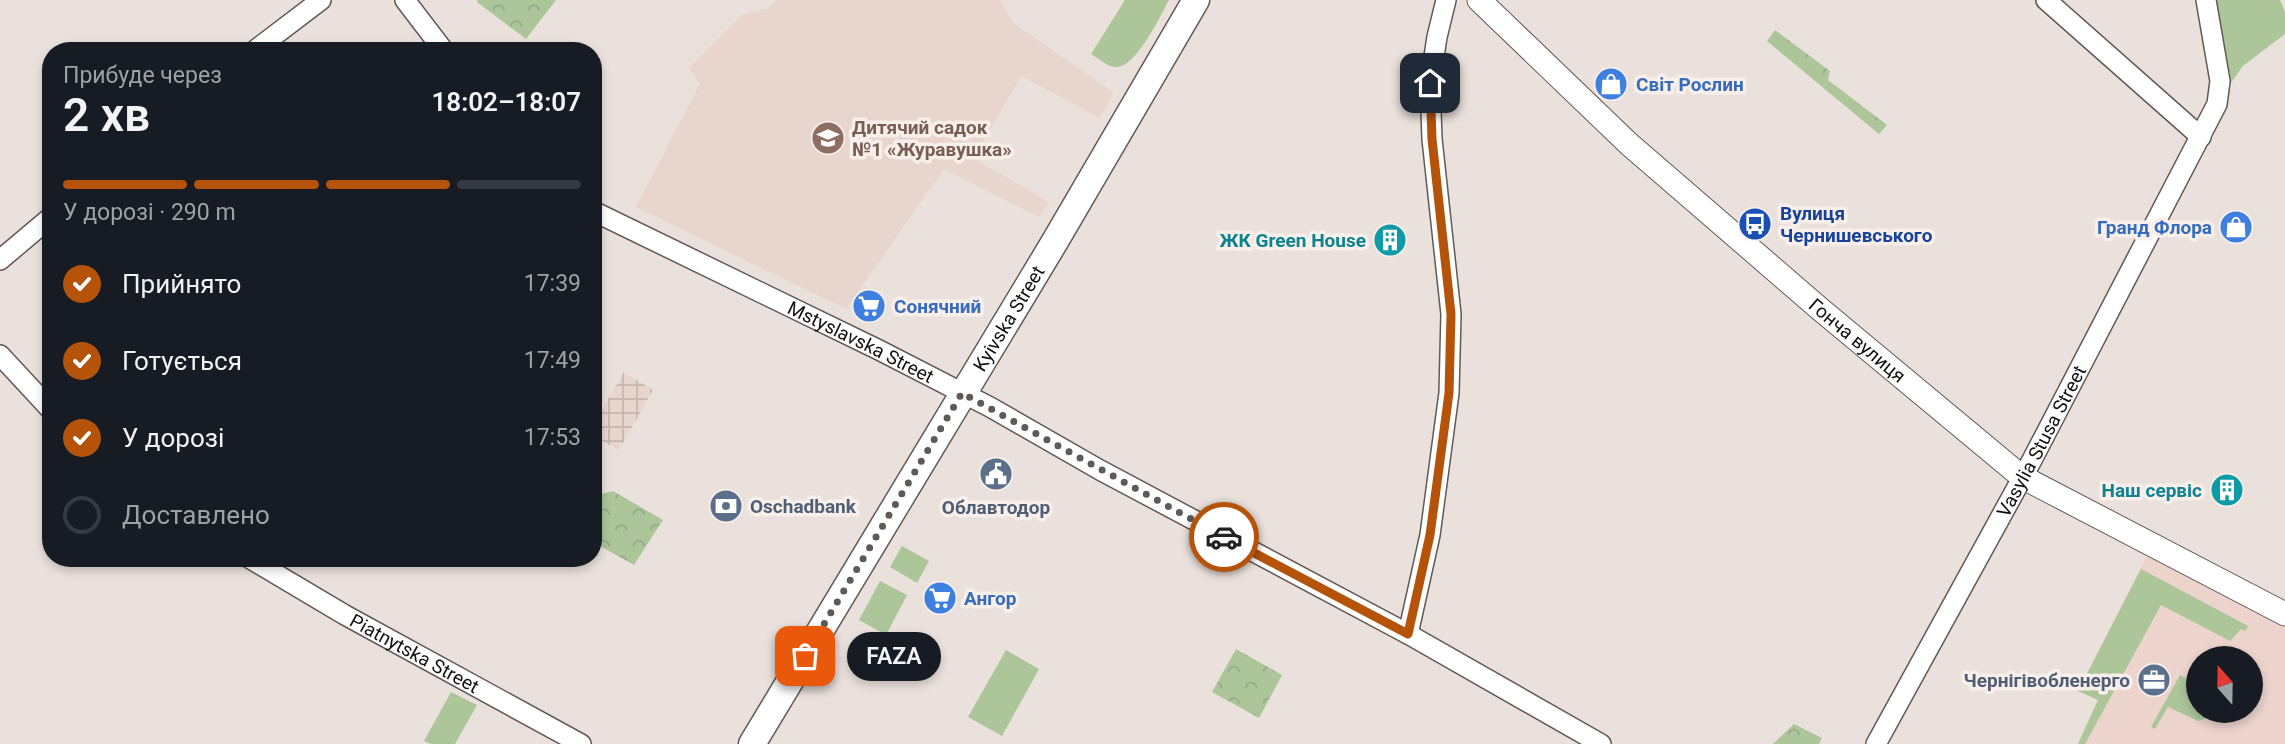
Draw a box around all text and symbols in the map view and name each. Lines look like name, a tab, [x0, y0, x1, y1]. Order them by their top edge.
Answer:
pin	[1400, 53, 1460, 113]
text: Прибуде через	[63, 62, 222, 89]
icon: home	[1411, 64, 1449, 102]
shop icon: Свiт Рослин	[1592, 65, 1630, 103]
place label: Свiт Рослин	[1636, 73, 1744, 96]
text: 18:02–18:07	[431, 87, 581, 117]
text: 2 хв	[63, 88, 150, 142]
place label: Дитячий садок №1 «Журавушка»	[852, 116, 1012, 161]
school or university icon: Дитячий садок №1 «Журавушка»	[809, 119, 847, 157]
text: У дорозі · 290 m	[63, 199, 236, 226]
place label: Вулиця Чернишевського	[1780, 202, 1933, 247]
bus stop icon: Вулиця Чернишевського	[1736, 205, 1774, 243]
shop icon: Гранд Флора	[2217, 208, 2255, 246]
place label: Гранд Флора	[2097, 216, 2212, 239]
building icon: ЖК Green House	[1371, 221, 1409, 259]
place label: ЖК Green House	[1220, 229, 1366, 252]
street label: Kyivska Street	[968, 262, 1050, 376]
icon: check	[63, 265, 101, 303]
text: Прийнято	[122, 269, 241, 299]
text: 17:39	[524, 270, 581, 297]
supermarket icon: Сонячний	[850, 287, 888, 325]
street label: Гонча вулиця	[1804, 294, 1910, 387]
place label: Сонячний	[894, 295, 981, 318]
street label: Mstyslavska Street	[784, 296, 937, 388]
icon: check	[63, 342, 101, 380]
text: Готується	[122, 346, 242, 376]
text: 17:49	[524, 347, 581, 374]
street label: Vasylia Stusa Street	[1992, 362, 2091, 521]
icon: check	[63, 419, 101, 457]
text: У дорозі	[122, 423, 224, 453]
text: 17:53	[524, 424, 581, 451]
public building icon: Облавтодор	[977, 455, 1015, 493]
building icon: Наш сервіс	[2208, 471, 2246, 509]
place label: Наш сервіс	[2101, 479, 2202, 502]
bank icon: Oschadbank	[707, 487, 745, 525]
place label: Oschadbank	[750, 495, 857, 518]
place label: Облавтодор	[942, 496, 1050, 519]
text: Доставлено	[122, 500, 270, 530]
courier	[1189, 502, 1259, 572]
icon: car	[1205, 518, 1243, 556]
supermarket icon: Ангор	[921, 579, 959, 617]
place label: Ангор	[964, 587, 1017, 610]
street label: Piatnytska Street	[346, 609, 483, 698]
pin	[775, 626, 835, 686]
callout: FAZA	[847, 632, 942, 680]
icon: bag	[786, 637, 824, 675]
text: FAZA	[866, 643, 922, 670]
north arrow	[2186, 646, 2263, 723]
map controls	[2186, 646, 2263, 723]
office icon: Чернігівобленерго	[2135, 661, 2173, 699]
place label: Чернігівобленерго	[1964, 669, 2130, 692]

